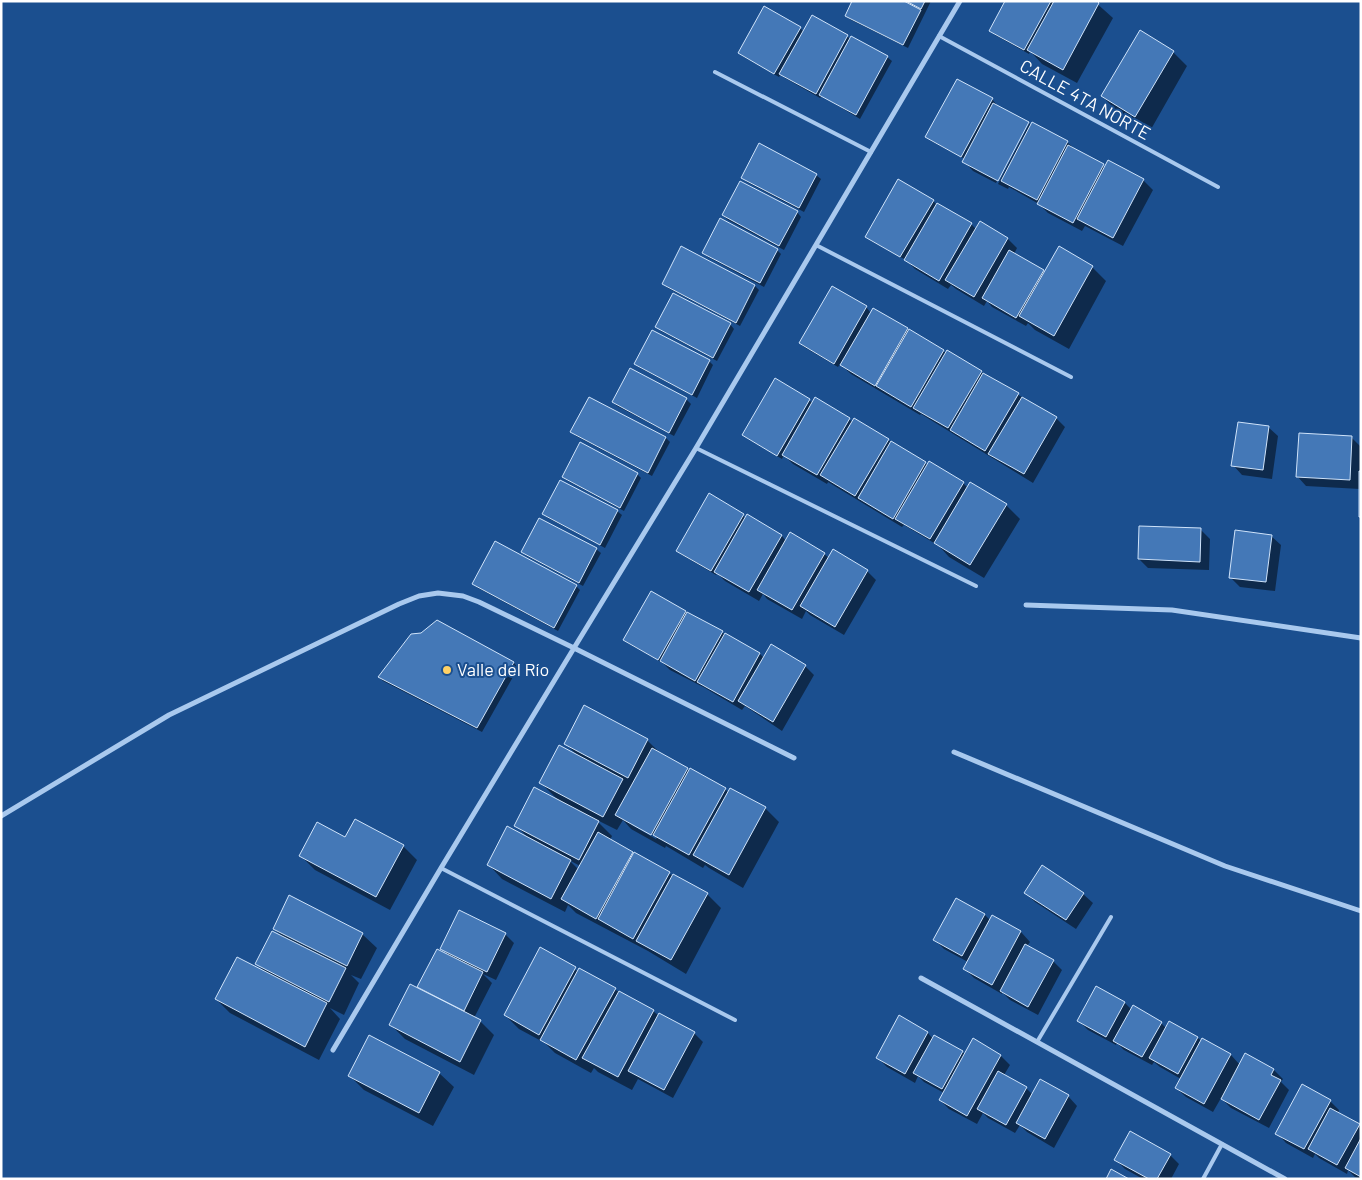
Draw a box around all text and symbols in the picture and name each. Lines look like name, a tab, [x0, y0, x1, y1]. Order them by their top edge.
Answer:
street label: CALLE 4TA NORTE	[1016, 54, 1155, 144]
place label: Valle del Río	[457, 658, 549, 680]
marker: Valle del Río	[441, 664, 453, 676]

